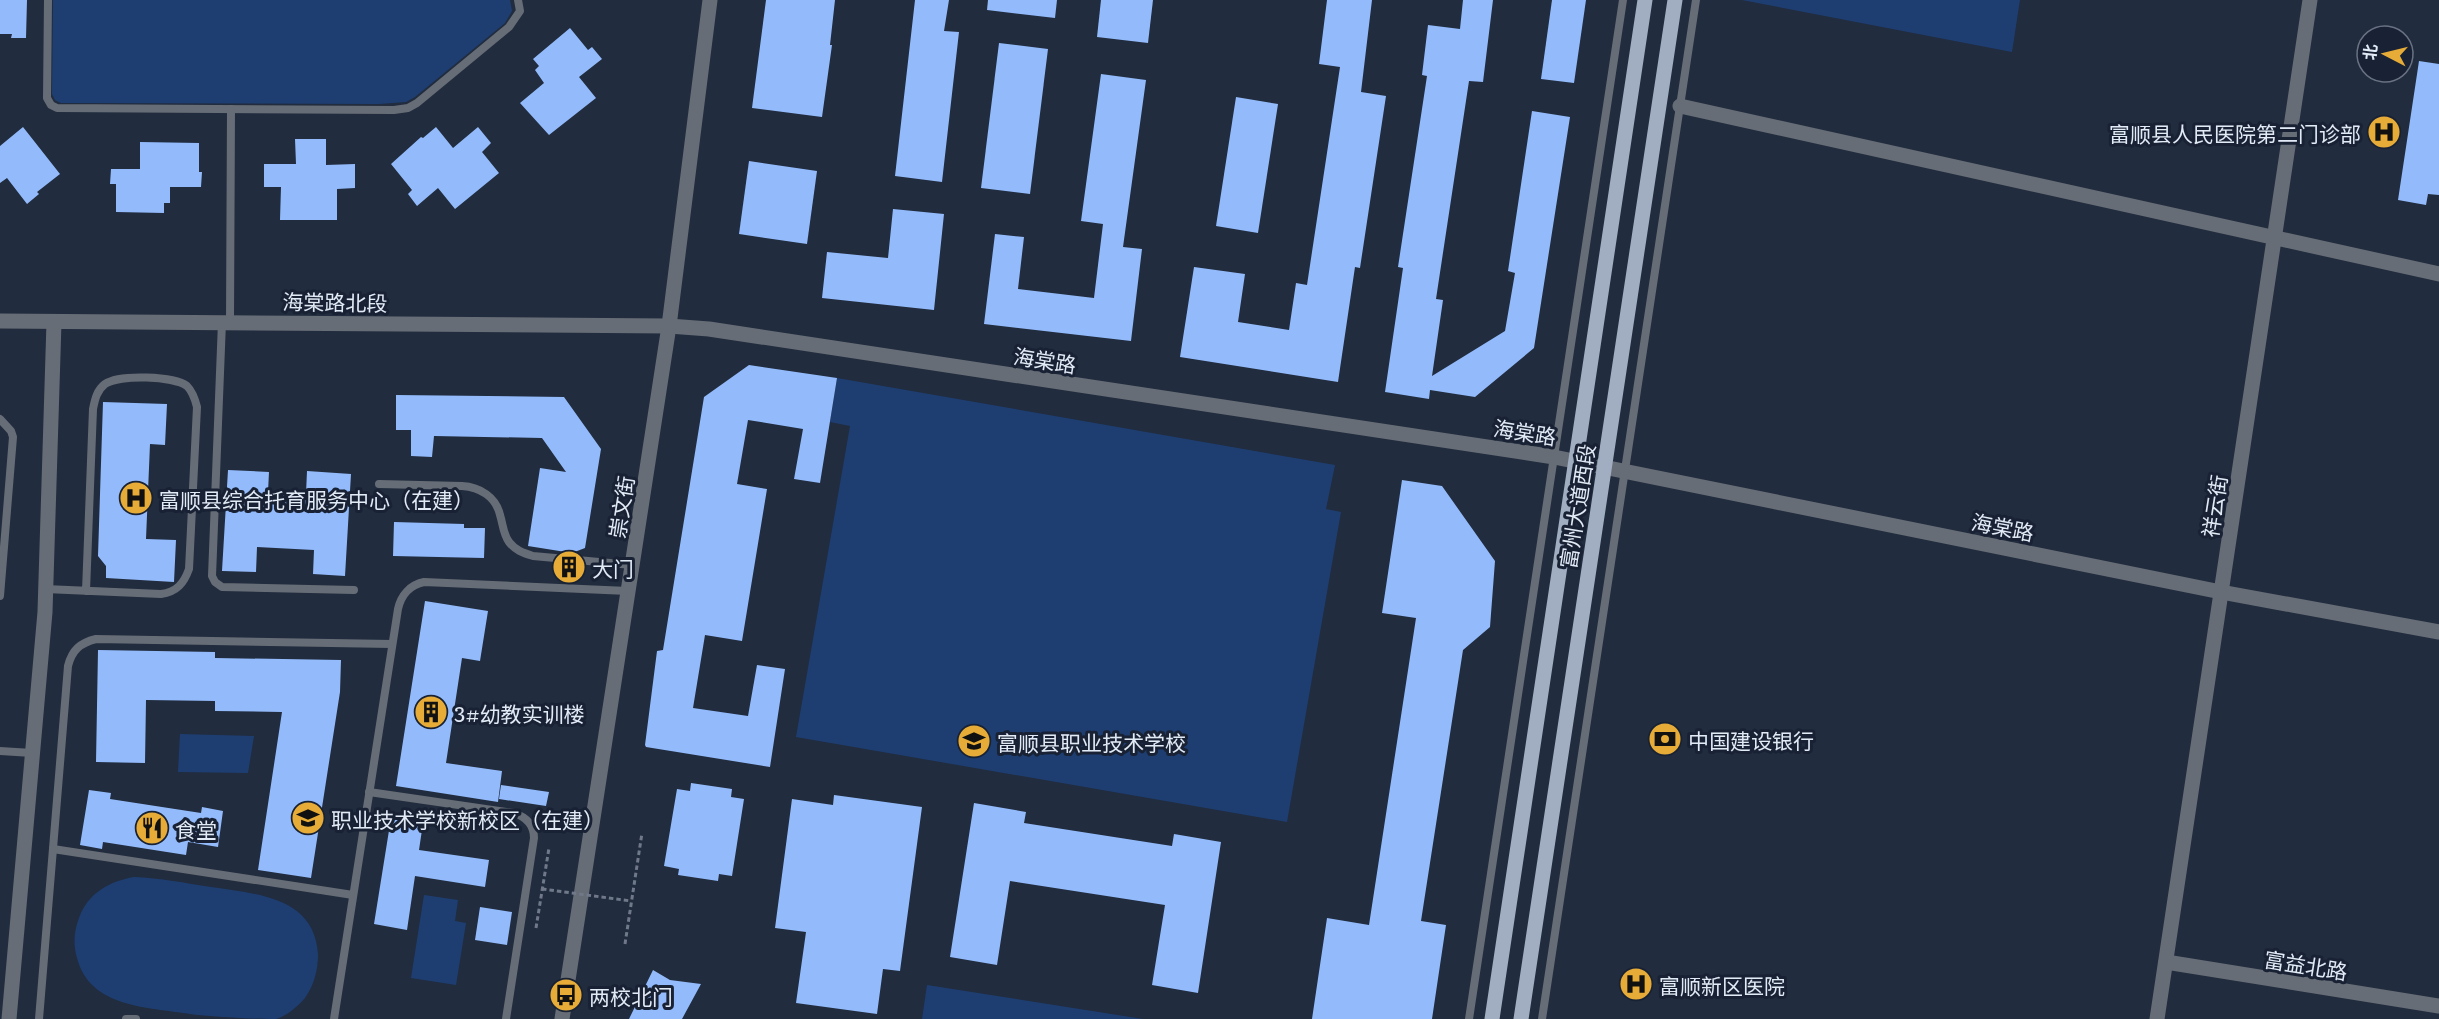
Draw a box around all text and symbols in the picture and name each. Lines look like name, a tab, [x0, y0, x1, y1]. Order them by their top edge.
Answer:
north arrow	[2355, 24, 2415, 84]
text: 北	[2356, 43, 2382, 61]
hospital icon: 富顺县人民医院第二门诊部	[2366, 114, 2402, 150]
place label: 富顺县人民医院第二门诊部	[2109, 117, 2361, 148]
street label: 海棠路北段	[282, 285, 388, 317]
street label: 海棠路	[1011, 339, 1079, 379]
street label: 海棠路	[1491, 411, 1559, 451]
street label: 富州大道西段	[1551, 441, 1601, 571]
street label: 祥云街	[2193, 472, 2233, 540]
street label: 崇文街	[600, 473, 640, 541]
hospital icon: 富顺县综合托育服务中心（在建）	[118, 480, 154, 516]
place label: 富顺县综合托育服务中心（在建）	[159, 483, 474, 514]
street label: 海棠路	[1969, 505, 2037, 547]
building icon: 大门	[551, 549, 587, 585]
place label: 大门	[592, 552, 634, 583]
building icon: 3#幼教实训楼	[413, 694, 449, 730]
place label: 3#幼教实训楼	[454, 697, 585, 728]
bank icon: 中国建设银行	[1647, 721, 1683, 757]
school or university icon: 富顺县职业技术学校	[956, 723, 992, 759]
place label: 中国建设银行	[1688, 724, 1814, 755]
place label: 富顺县职业技术学校	[997, 726, 1186, 757]
school or university icon: 职业技术学校新校区（在建）	[290, 800, 326, 836]
place label: 职业技术学校新校区（在建）	[331, 803, 604, 834]
restaurant icon: 食堂	[134, 810, 170, 846]
place label: 食堂	[175, 813, 217, 844]
street label: 富益北路	[2262, 942, 2350, 986]
hospital icon: 富顺新区医院	[1618, 966, 1654, 1002]
place label: 富顺新区医院	[1659, 969, 1785, 1000]
bus stop icon: 两校北门	[548, 977, 584, 1013]
place label: 两校北门	[589, 980, 673, 1011]

